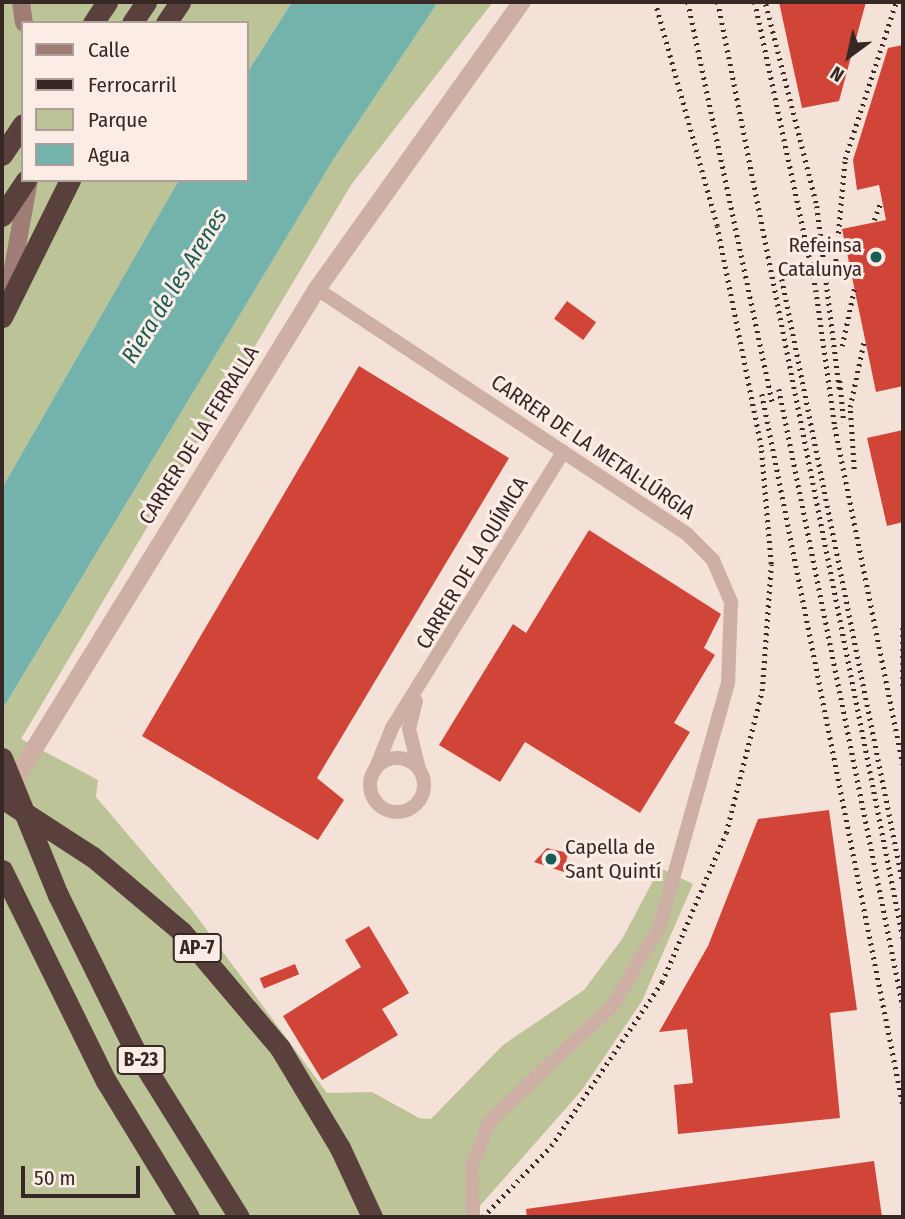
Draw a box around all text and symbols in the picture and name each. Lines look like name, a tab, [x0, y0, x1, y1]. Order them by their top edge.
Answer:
legend	[21, 21, 248, 182]
north arrow	[814, 21, 884, 91]
text: Calle	[88, 37, 130, 63]
text: N	[826, 61, 848, 87]
text: Ferrocarril	[88, 72, 177, 98]
text: Parque	[88, 107, 148, 133]
text: Agua	[88, 142, 130, 168]
water label: Riera de les Arenes	[115, 204, 233, 368]
place label: Refeinsa Catalunya	[778, 232, 862, 282]
marker: Refeinsa Catalunya	[868, 249, 884, 265]
street label: CARRER DE LA FERRALLA	[134, 341, 264, 529]
street label: CARRER DE LA METAL·LÚRGIA	[486, 369, 700, 525]
street label: CARRER DE LA QUÍMICA	[411, 472, 533, 654]
place label: Capella de Sant Quintí	[565, 834, 661, 884]
marker: Capella de Sant Quintí	[543, 851, 559, 867]
road number: AP-7	[172, 932, 222, 964]
road number: B-23	[116, 1044, 166, 1076]
scale bar	[24, 1152, 144, 1196]
text: 50 m	[34, 1165, 76, 1191]

